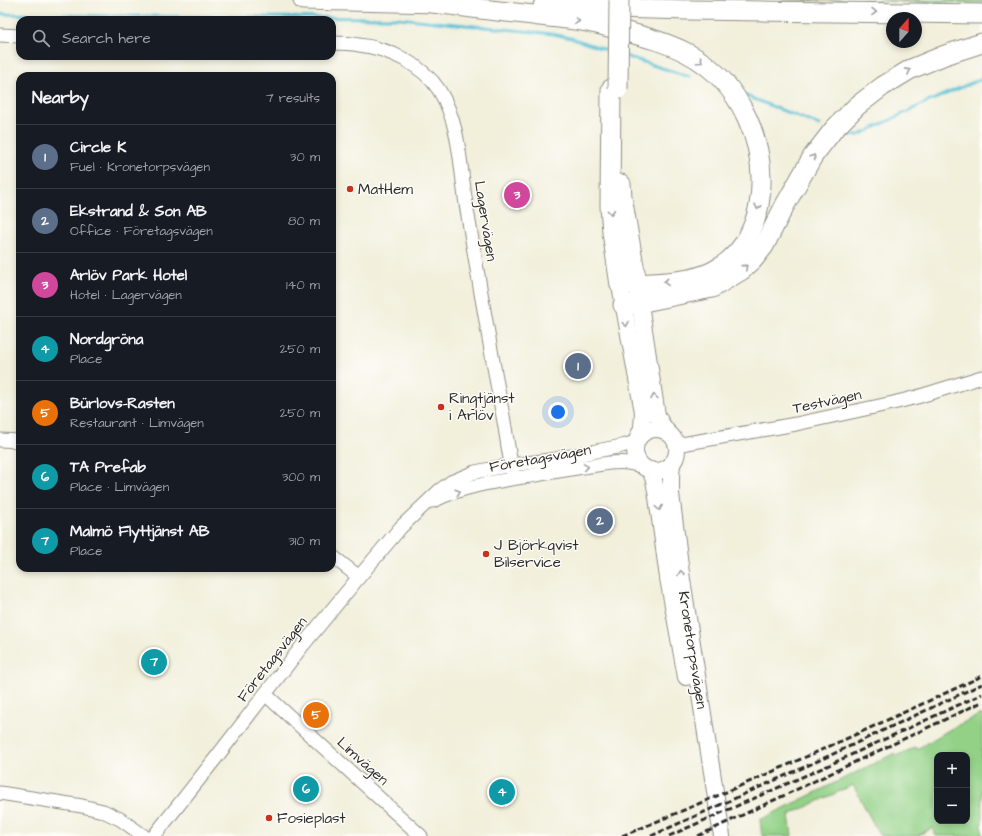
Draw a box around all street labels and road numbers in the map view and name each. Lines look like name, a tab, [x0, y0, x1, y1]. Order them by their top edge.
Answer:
street label: Lagervägen	[468, 179, 502, 263]
street label: Testvägen	[791, 384, 864, 420]
street label: Företagsvägen	[488, 439, 593, 479]
street label: Kronetorpsvägen	[672, 590, 712, 711]
street label: Företagsvägen	[232, 612, 313, 707]
street label: Limvägen	[332, 732, 394, 791]

